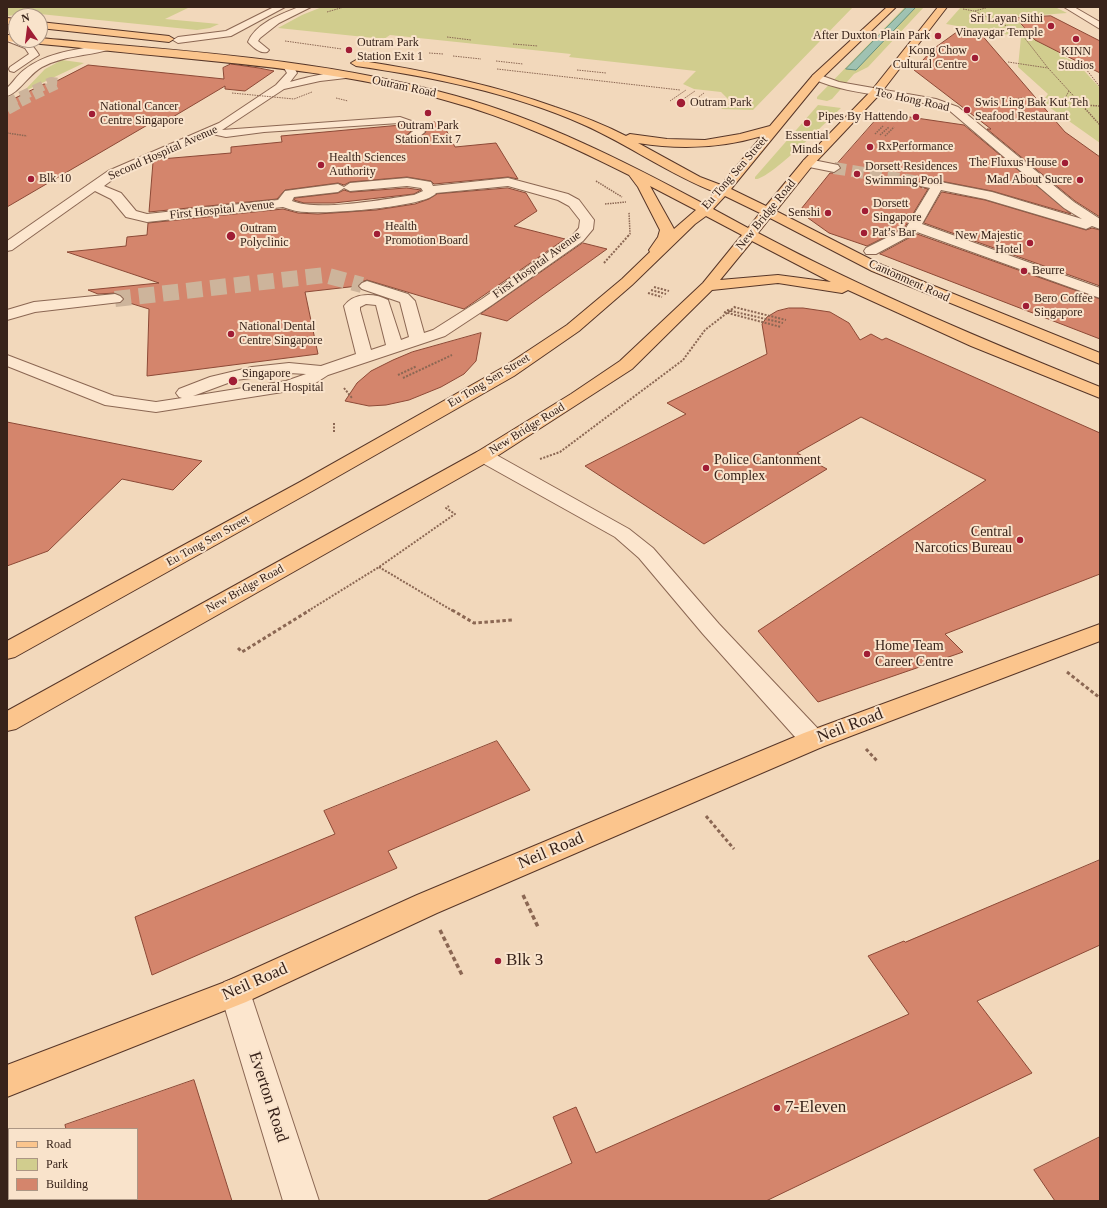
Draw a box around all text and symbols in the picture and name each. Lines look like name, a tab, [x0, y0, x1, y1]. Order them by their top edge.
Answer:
north arrow	[8, 8, 48, 48]
text: N	[20, 11, 31, 24]
place label: Sri Layan Sithi Vinayagar Temple	[955, 12, 1043, 40]
marker: Sri Layan Sithi Vinayagar Temple	[1046, 21, 1056, 31]
place label: After Duxton Plain Park	[813, 29, 930, 43]
marker: After Duxton Plain Park	[933, 31, 943, 41]
marker: KINN Studios	[1071, 34, 1081, 44]
place label: Outram Park Station Exit 1	[357, 36, 423, 64]
place label: Kong Chow Cultural Centre	[893, 44, 967, 72]
marker: Outram Park Station Exit 1	[344, 45, 354, 55]
place label: KINN Studios	[1058, 45, 1094, 73]
marker: Kong Chow Cultural Centre	[970, 53, 980, 63]
street label: Outram Road	[371, 73, 437, 101]
street label: Teo Hong Road	[873, 85, 951, 115]
place label: Outram Park	[690, 96, 752, 110]
place label: Swis Ling Bak Kut Teh Seafood Restaurant	[975, 96, 1088, 124]
marker: Outram Park	[675, 97, 687, 109]
place label: National Cancer Centre Singapore	[100, 100, 184, 128]
marker: Swis Ling Bak Kut Teh Seafood Restaurant	[962, 105, 972, 115]
marker: Outram Park Station Exit 7	[423, 108, 433, 118]
marker: National Cancer Centre Singapore	[87, 109, 97, 119]
place label: Pipes By Hattendo	[818, 110, 908, 124]
marker: Pipes By Hattendo	[911, 112, 921, 122]
marker: Essential Minds	[802, 118, 812, 128]
place label: Outram Park Station Exit 7	[395, 119, 461, 147]
street label: Second Hospital Avenue	[106, 122, 220, 184]
place label: Essential Minds	[785, 129, 829, 157]
street label: Eu Tong Sen Street	[699, 133, 771, 213]
place label: RxPerformance	[878, 140, 953, 154]
marker: RxPerformance	[865, 142, 875, 152]
place label: Health Sciences Authority	[329, 151, 406, 179]
place label: The Fluxus House	[969, 156, 1057, 170]
marker: The Fluxus House	[1060, 158, 1070, 168]
marker: Health Sciences Authority	[316, 160, 326, 170]
place label: Dorsett Residences Swimming Pool	[865, 160, 957, 188]
marker: Dorsett Residences Swimming Pool	[852, 169, 862, 179]
place label: Blk 10	[39, 172, 71, 186]
place label: Mad About Sucre	[987, 173, 1072, 187]
marker: Blk 10	[26, 174, 36, 184]
marker: Mad About Sucre	[1075, 175, 1085, 185]
street label: New Bridge Road	[733, 177, 799, 253]
street label: First Hospital Avenue	[169, 197, 275, 223]
place label: Dorsett Singapore	[873, 197, 922, 225]
place label: Senshi	[788, 206, 820, 220]
marker: Dorsett Singapore	[860, 206, 870, 216]
marker: Senshi	[823, 208, 833, 218]
place label: Health Promotion Board	[385, 220, 468, 248]
place label: Outram Polyclinic	[240, 222, 289, 250]
place label: Pat’s Bar	[872, 226, 916, 240]
street label: First Hospital Avenue	[490, 228, 584, 302]
marker: Pat’s Bar	[859, 228, 869, 238]
marker: Health Promotion Board	[372, 229, 382, 239]
place label: New Majestic Hotel	[955, 229, 1022, 257]
marker: Outram Polyclinic	[225, 230, 237, 242]
marker: New Majestic Hotel	[1025, 238, 1035, 248]
street label: Cantonment Road	[866, 257, 952, 305]
place label: Beurre	[1032, 264, 1065, 278]
marker: Beurre	[1019, 266, 1029, 276]
place label: Bero Coffee Singapore	[1034, 292, 1093, 320]
marker: Bero Coffee Singapore	[1021, 301, 1031, 311]
place label: National Dental Centre Singapore	[239, 320, 323, 348]
marker: National Dental Centre Singapore	[226, 329, 236, 339]
street label: Eu Tong Sen Street	[446, 351, 532, 411]
place label: Singapore General Hospital	[242, 367, 324, 395]
marker: Singapore General Hospital	[227, 375, 239, 387]
street label: New Bridge Road	[486, 400, 568, 458]
place label: Police Cantonment Complex	[714, 452, 821, 484]
marker: Police Cantonment Complex	[701, 463, 711, 473]
street label: Eu Tong Sen Street	[164, 512, 252, 570]
place label: Central Narcotics Bureau	[914, 524, 1012, 556]
marker: Central Narcotics Bureau	[1015, 535, 1025, 545]
street label: New Bridge Road	[204, 562, 286, 616]
place label: Home Team Career Centre	[875, 638, 953, 670]
marker: Home Team Career Centre	[862, 649, 872, 659]
street label: Neil Road	[814, 704, 886, 748]
street label: Neil Road	[515, 828, 587, 874]
place label: Blk 3	[506, 951, 543, 971]
marker: Blk 3	[493, 956, 503, 966]
street label: Neil Road	[219, 959, 291, 1005]
street label: Everton Road	[244, 1049, 292, 1145]
place label: 7-Eleven	[785, 1098, 846, 1118]
marker: 7-Eleven	[772, 1103, 782, 1113]
legend	[8, 1128, 138, 1200]
text: Road	[46, 1137, 71, 1151]
text: Park	[46, 1157, 68, 1171]
text: Building	[46, 1177, 88, 1191]

